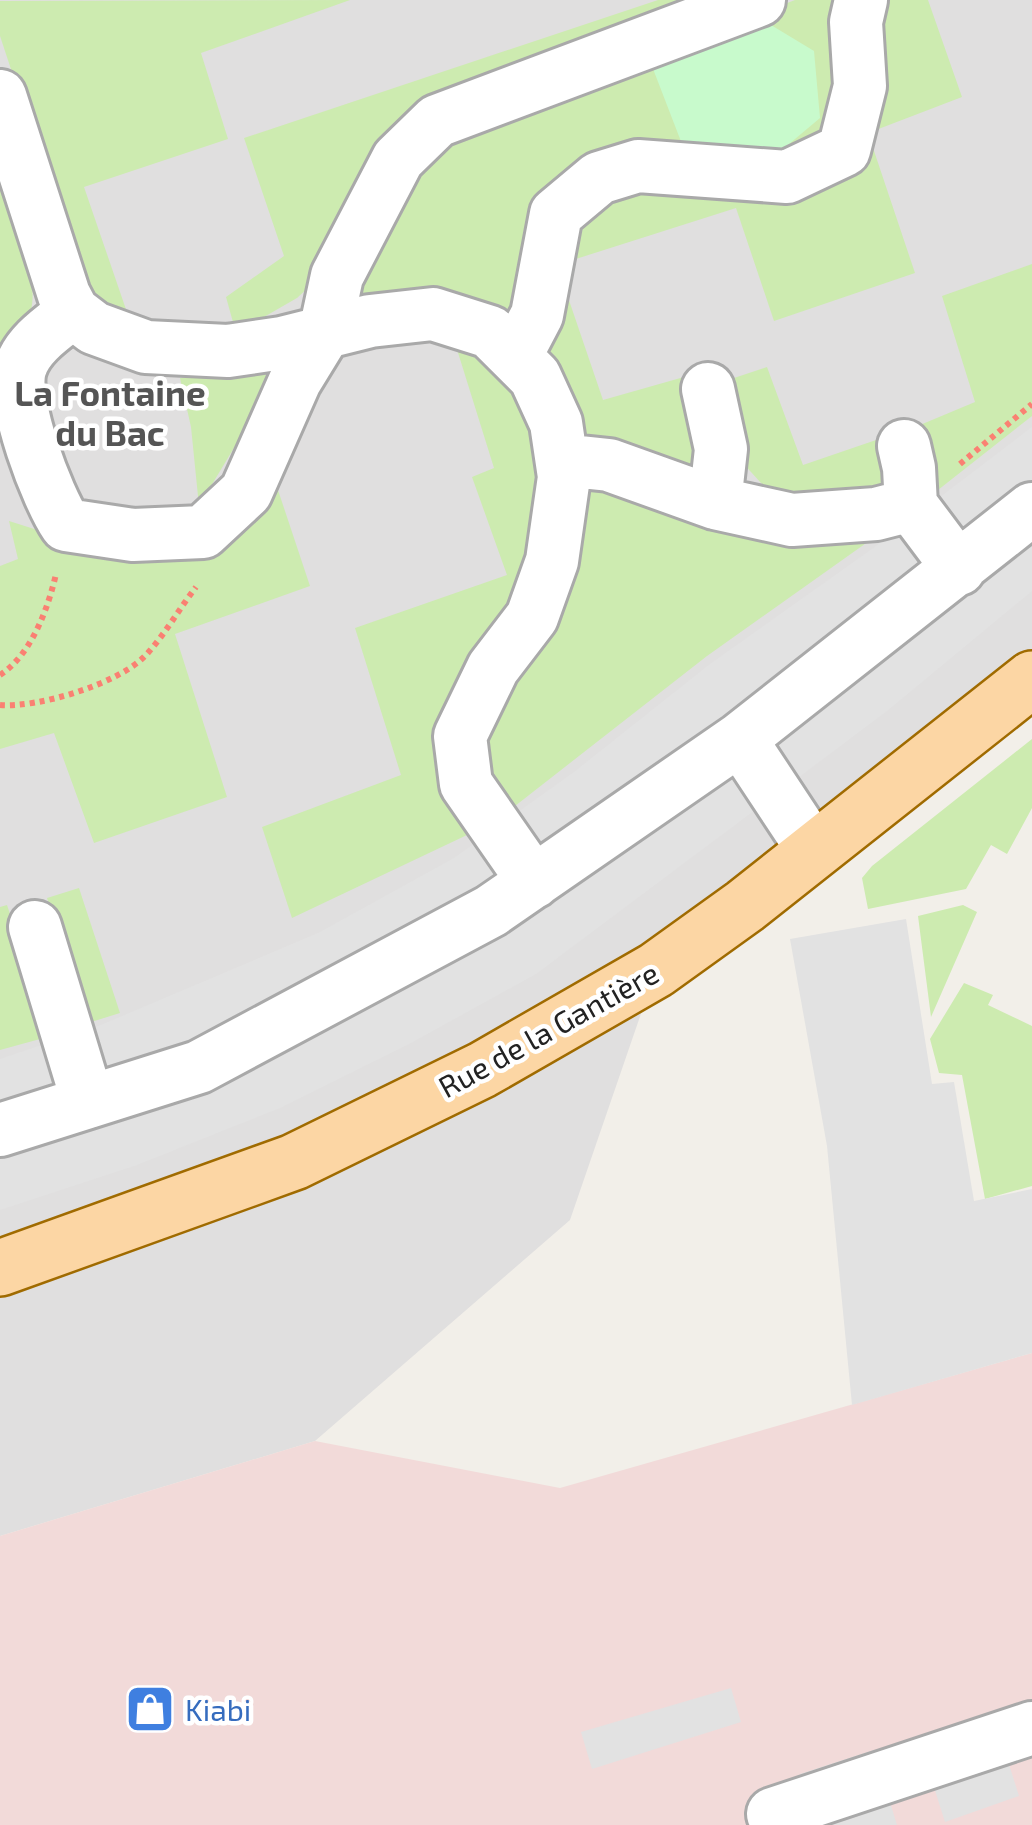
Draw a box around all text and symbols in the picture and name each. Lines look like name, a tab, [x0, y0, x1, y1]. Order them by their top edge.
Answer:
district label: La Fontaine du Bac	[14, 371, 206, 453]
street label: Rue de la Gantière	[432, 954, 664, 1104]
shop icon: Kiabi	[124, 1683, 176, 1735]
place label: Kiabi	[185, 1691, 251, 1727]

